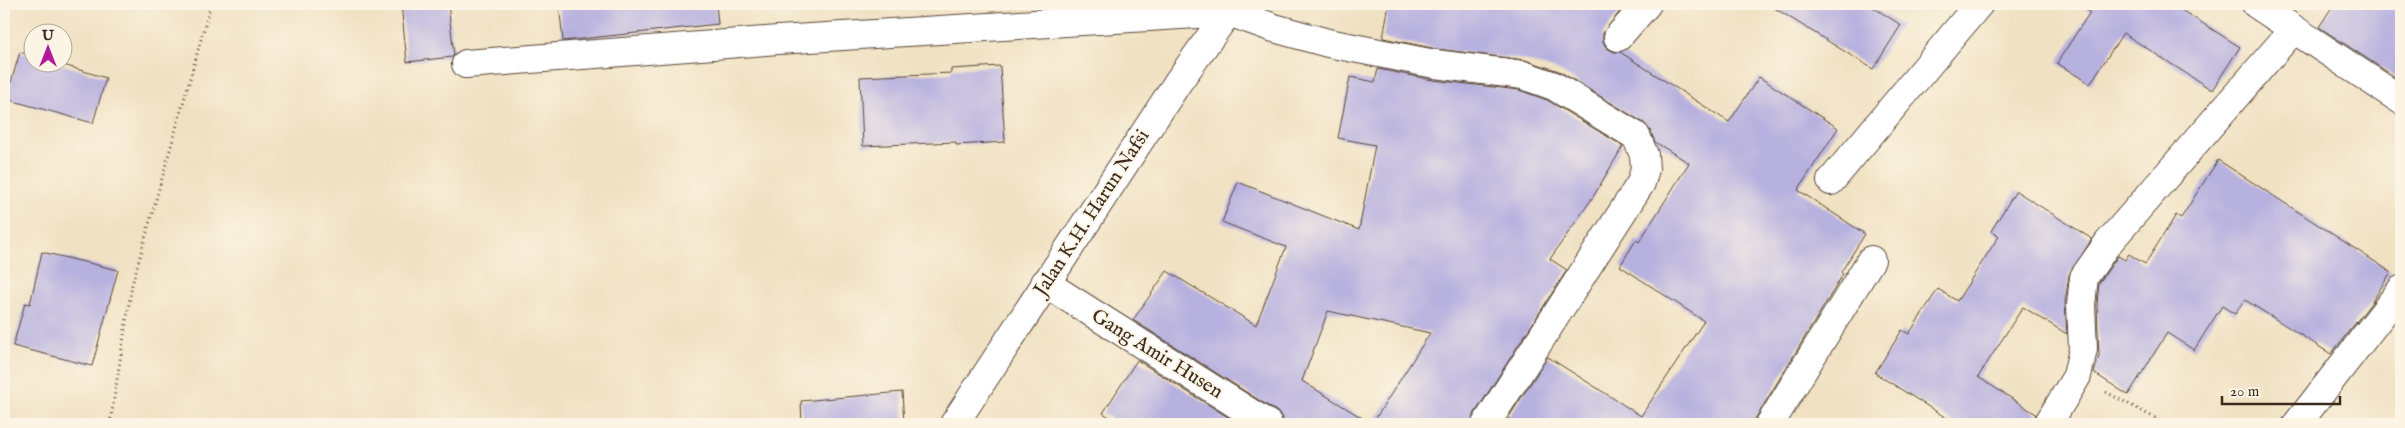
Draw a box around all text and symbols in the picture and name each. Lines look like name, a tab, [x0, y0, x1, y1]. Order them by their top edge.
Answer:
north arrow	[22, 22, 72, 72]
text: U	[41, 27, 55, 45]
street label: Jalan K.H. Harun Nafsi	[1028, 125, 1155, 303]
street label: Gang Amir Husen	[1087, 304, 1228, 405]
scale bar	[2222, 373, 2340, 405]
text: 20 m	[2230, 382, 2260, 401]

